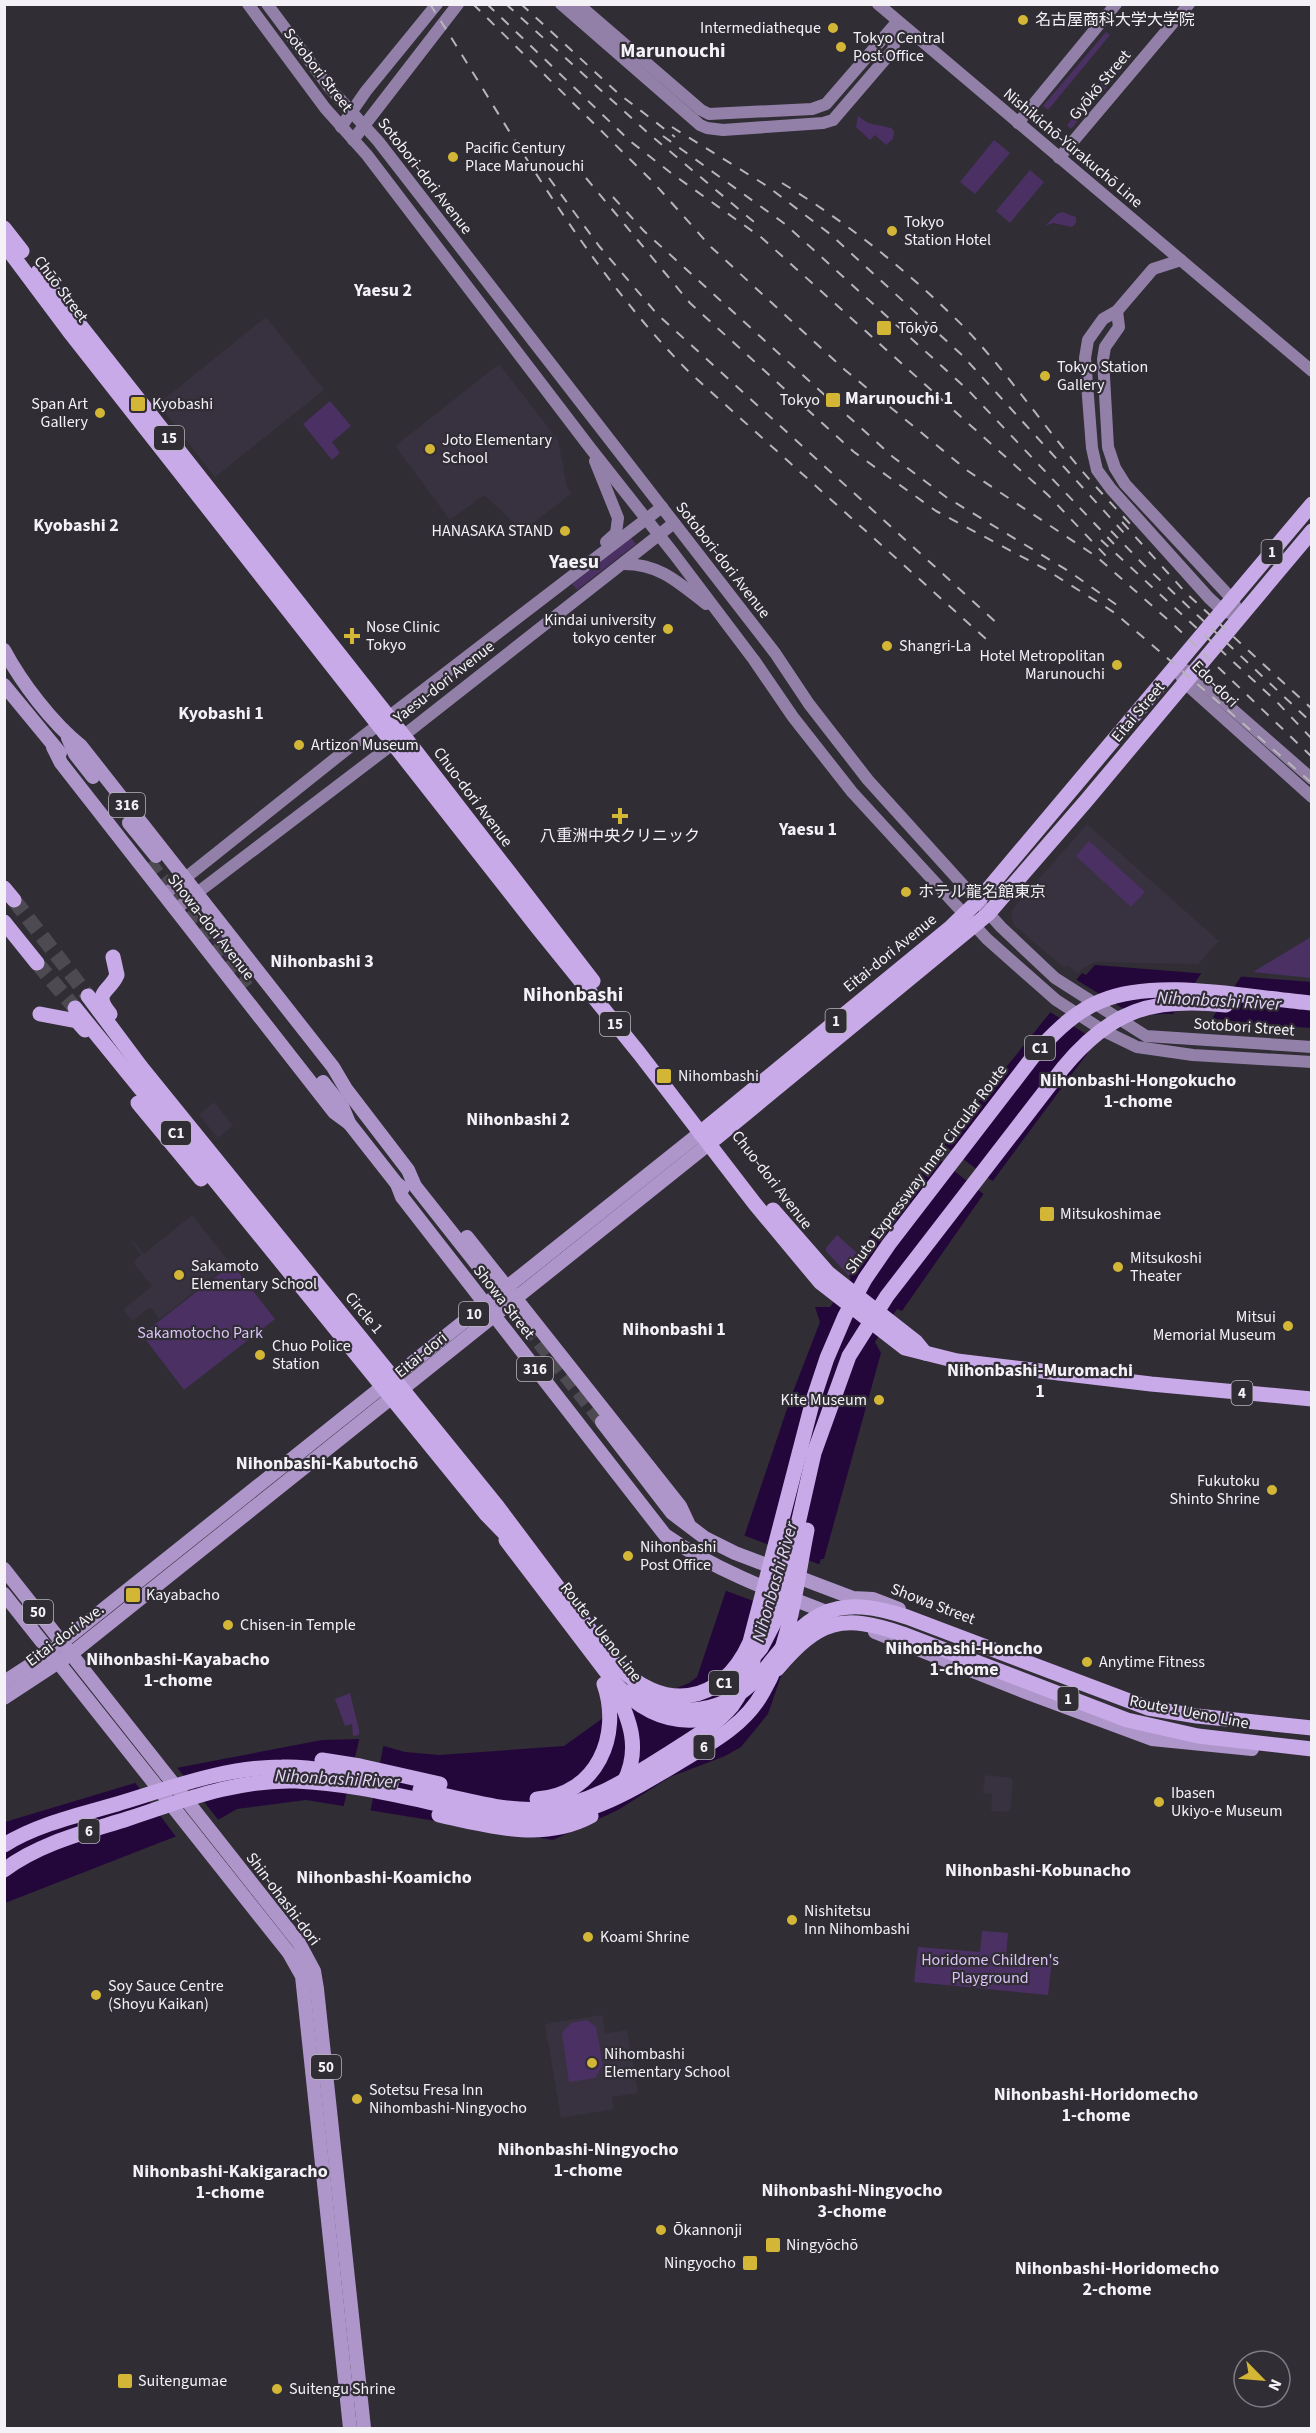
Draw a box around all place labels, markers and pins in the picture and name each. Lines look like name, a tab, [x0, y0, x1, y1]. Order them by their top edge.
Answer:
place label: 名古屋商科大学大学院	[1035, 9, 1195, 31]
marker: 名古屋商科大学大学院	[1016, 13, 1030, 27]
place label: Intermediatheque	[700, 17, 821, 39]
marker: Intermediatheque	[826, 21, 840, 35]
place label: Tokyo Central Post Office	[853, 27, 945, 67]
marker: Tokyo Central Post Office	[834, 40, 848, 54]
place label: Pacific Century Place Marunouchi	[465, 137, 584, 177]
marker: Pacific Century Place Marunouchi	[446, 150, 460, 164]
place label: Tokyo Station Hotel	[904, 211, 991, 251]
marker: Tokyo Station Hotel	[885, 224, 899, 238]
place label: Tōkyō	[898, 317, 938, 339]
marker: Tōkyō	[875, 319, 893, 337]
place label: Tokyo Station Gallery	[1057, 356, 1148, 396]
marker: Tokyo Station Gallery	[1038, 369, 1052, 383]
place label: Tokyo	[780, 389, 820, 411]
marker: Tokyo	[824, 391, 842, 409]
place label: Span Art Gallery	[31, 393, 89, 433]
place label: Kyobashi	[152, 393, 213, 415]
marker: Kyobashi	[129, 395, 147, 413]
marker: Span Art Gallery	[93, 406, 107, 420]
place label: Joto Elementary School	[442, 429, 553, 469]
marker: Joto Elementary School	[423, 442, 437, 456]
place label: HANASAKA STAND	[432, 520, 553, 542]
marker: HANASAKA STAND	[558, 524, 572, 538]
place label: Kindai university tokyo center	[544, 609, 657, 649]
place label: Nose Clinic Tokyo	[366, 616, 440, 656]
marker: Kindai university tokyo center	[661, 622, 675, 636]
marker: Nose Clinic Tokyo	[343, 627, 361, 645]
place label: Shangri-La	[899, 635, 971, 657]
marker: Shangri-La	[880, 639, 894, 653]
place label: Hotel Metropolitan Marunouchi	[979, 645, 1105, 685]
marker: Hotel Metropolitan Marunouchi	[1110, 658, 1124, 672]
place label: Artizon Museum	[311, 734, 419, 756]
marker: Artizon Museum	[292, 738, 306, 752]
marker: 八重洲中央クリニック	[611, 807, 629, 825]
place label: 八重洲中央クリニック	[540, 825, 700, 847]
place label: ホテル龍名館東京	[918, 881, 1046, 903]
marker: ホテル龍名館東京	[899, 885, 913, 899]
place label: Nihombashi	[678, 1065, 759, 1087]
marker: Nihombashi	[655, 1067, 673, 1085]
place label: Mitsukoshimae	[1060, 1203, 1161, 1225]
marker: Mitsukoshimae	[1038, 1205, 1056, 1223]
place label: Mitsukoshi Theater	[1130, 1247, 1202, 1287]
place label: Sakamoto Elementary School	[191, 1255, 317, 1295]
marker: Mitsukoshi Theater	[1111, 1260, 1125, 1274]
marker: Sakamoto Elementary School	[172, 1268, 186, 1282]
place label: Mitsui Memorial Museum	[1153, 1306, 1276, 1346]
marker: Mitsui Memorial Museum	[1281, 1319, 1295, 1333]
place label: Chuo Police Station	[272, 1335, 351, 1375]
marker: Chuo Police Station	[253, 1348, 267, 1362]
place label: Kite Museum	[781, 1389, 867, 1411]
marker: Kite Museum	[872, 1393, 886, 1407]
place label: Fukutoku Shinto Shrine	[1170, 1470, 1260, 1510]
marker: Fukutoku Shinto Shrine	[1265, 1483, 1279, 1497]
place label: Nihonbashi Post Office	[640, 1536, 716, 1576]
marker: Nihonbashi Post Office	[621, 1549, 635, 1563]
place label: Kayabacho	[146, 1584, 220, 1606]
marker: Kayabacho	[124, 1586, 142, 1604]
place label: Chisen-in Temple	[240, 1614, 356, 1636]
marker: Chisen-in Temple	[221, 1618, 235, 1632]
place label: Anytime Fitness	[1099, 1651, 1205, 1673]
marker: Anytime Fitness	[1080, 1655, 1094, 1669]
place label: Ibasen Ukiyo-e Museum	[1171, 1782, 1282, 1822]
marker: Ibasen Ukiyo-e Museum	[1152, 1795, 1166, 1809]
place label: Nishitetsu Inn Nihombashi	[804, 1900, 910, 1940]
marker: Nishitetsu Inn Nihombashi	[785, 1913, 799, 1927]
place label: Koami Shrine	[600, 1926, 690, 1948]
marker: Koami Shrine	[581, 1930, 595, 1944]
place label: Soy Sauce Centre (Shoyu Kaikan)	[108, 1975, 224, 2015]
marker: Soy Sauce Centre (Shoyu Kaikan)	[89, 1988, 103, 2002]
place label: Nihombashi Elementary School	[604, 2043, 730, 2083]
marker: Nihombashi Elementary School	[585, 2056, 599, 2070]
place label: Sotetsu Fresa Inn Nihombashi-Ningyocho	[369, 2079, 527, 2119]
marker: Sotetsu Fresa Inn Nihombashi-Ningyocho	[350, 2092, 364, 2106]
place label: Ōkannonji	[673, 2219, 742, 2241]
marker: Ōkannonji	[654, 2223, 668, 2237]
place label: Ningyōchō	[786, 2234, 858, 2256]
marker: Ningyōchō	[764, 2236, 782, 2254]
place label: Ningyocho	[664, 2252, 736, 2274]
marker: Ningyocho	[741, 2254, 759, 2272]
place label: Suitengumae	[138, 2370, 227, 2392]
marker: Suitengumae	[116, 2372, 134, 2390]
place label: Suitengu Shrine	[289, 2378, 396, 2400]
marker: Suitengu Shrine	[270, 2382, 284, 2396]

